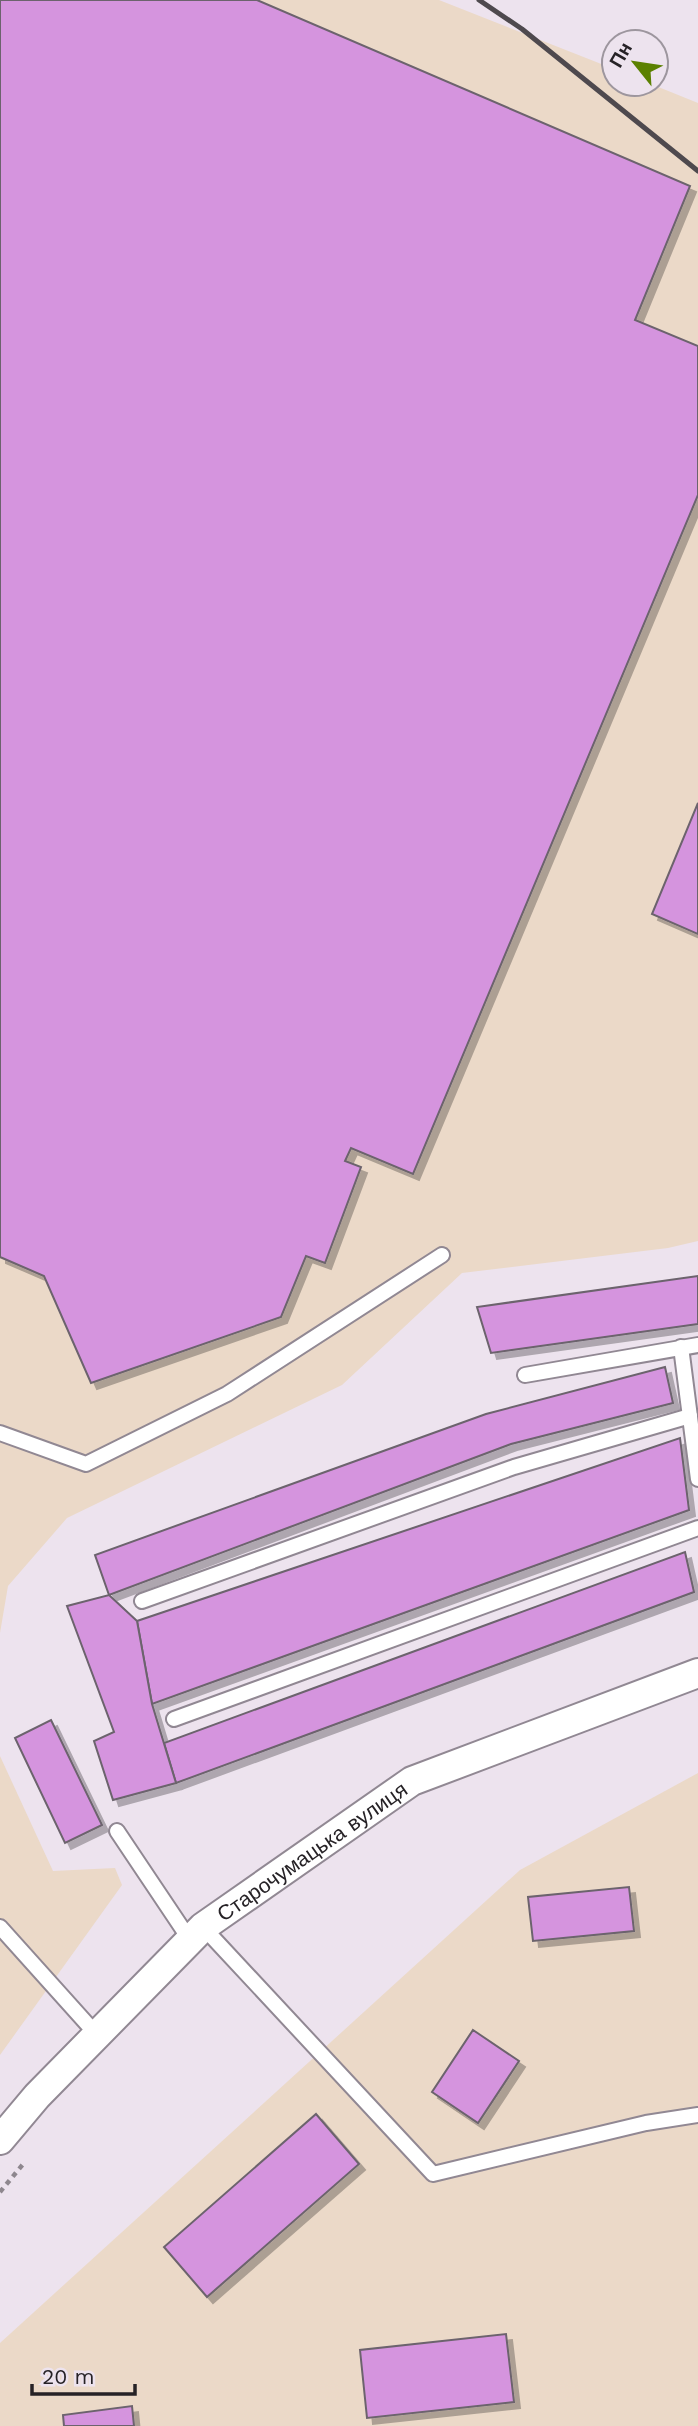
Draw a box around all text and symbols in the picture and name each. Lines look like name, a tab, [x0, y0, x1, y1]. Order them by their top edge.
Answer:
north arrow	[600, 28, 670, 98]
text: Пн	[604, 38, 637, 71]
street label: Старочумацька вулиця	[212, 1776, 412, 1926]
scale bar	[32, 2352, 135, 2396]
text: 20 m	[42, 2364, 94, 2389]

